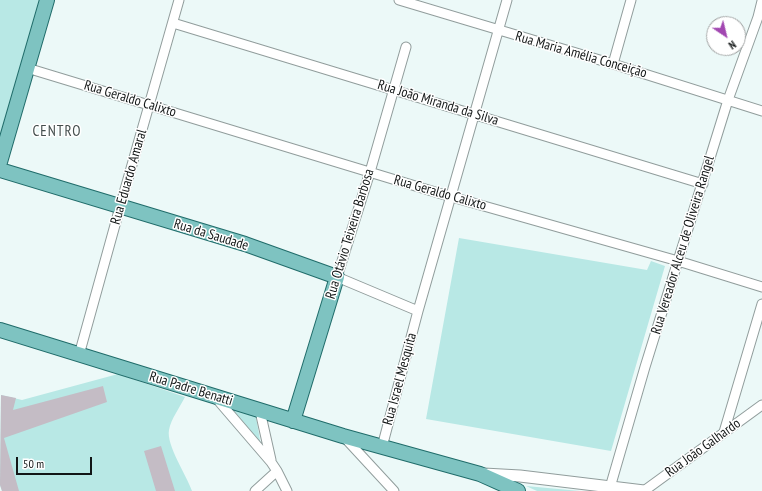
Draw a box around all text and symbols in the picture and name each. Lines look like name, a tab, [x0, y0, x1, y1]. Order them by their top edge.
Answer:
north arrow	[706, 16, 746, 56]
street label: Rua Maria Amélia Conceição	[513, 28, 649, 82]
text: N	[726, 38, 739, 52]
street label: Rua Geraldo Calixto	[82, 77, 178, 121]
street label: Rua João Miranda da Silva	[376, 77, 500, 129]
district label: CENTRO	[32, 123, 82, 141]
street label: Rua Eduardo Amaral	[107, 128, 151, 226]
street label: Rua Vereador Alceu de Oliveira Rangel	[648, 154, 718, 336]
street label: Rua Otávio Teixeira Barbosa	[322, 167, 378, 301]
street label: Rua Geraldo Calixto	[392, 172, 488, 214]
street label: Rua da Saudade	[172, 216, 250, 254]
street label: Rua Israel Mesquita	[380, 331, 420, 427]
street label: Rua Padre Benatti	[147, 368, 235, 410]
street label: Rua João Galhardo	[662, 415, 744, 481]
scale bar	[18, 449, 94, 475]
text: 50 m	[23, 456, 44, 471]

